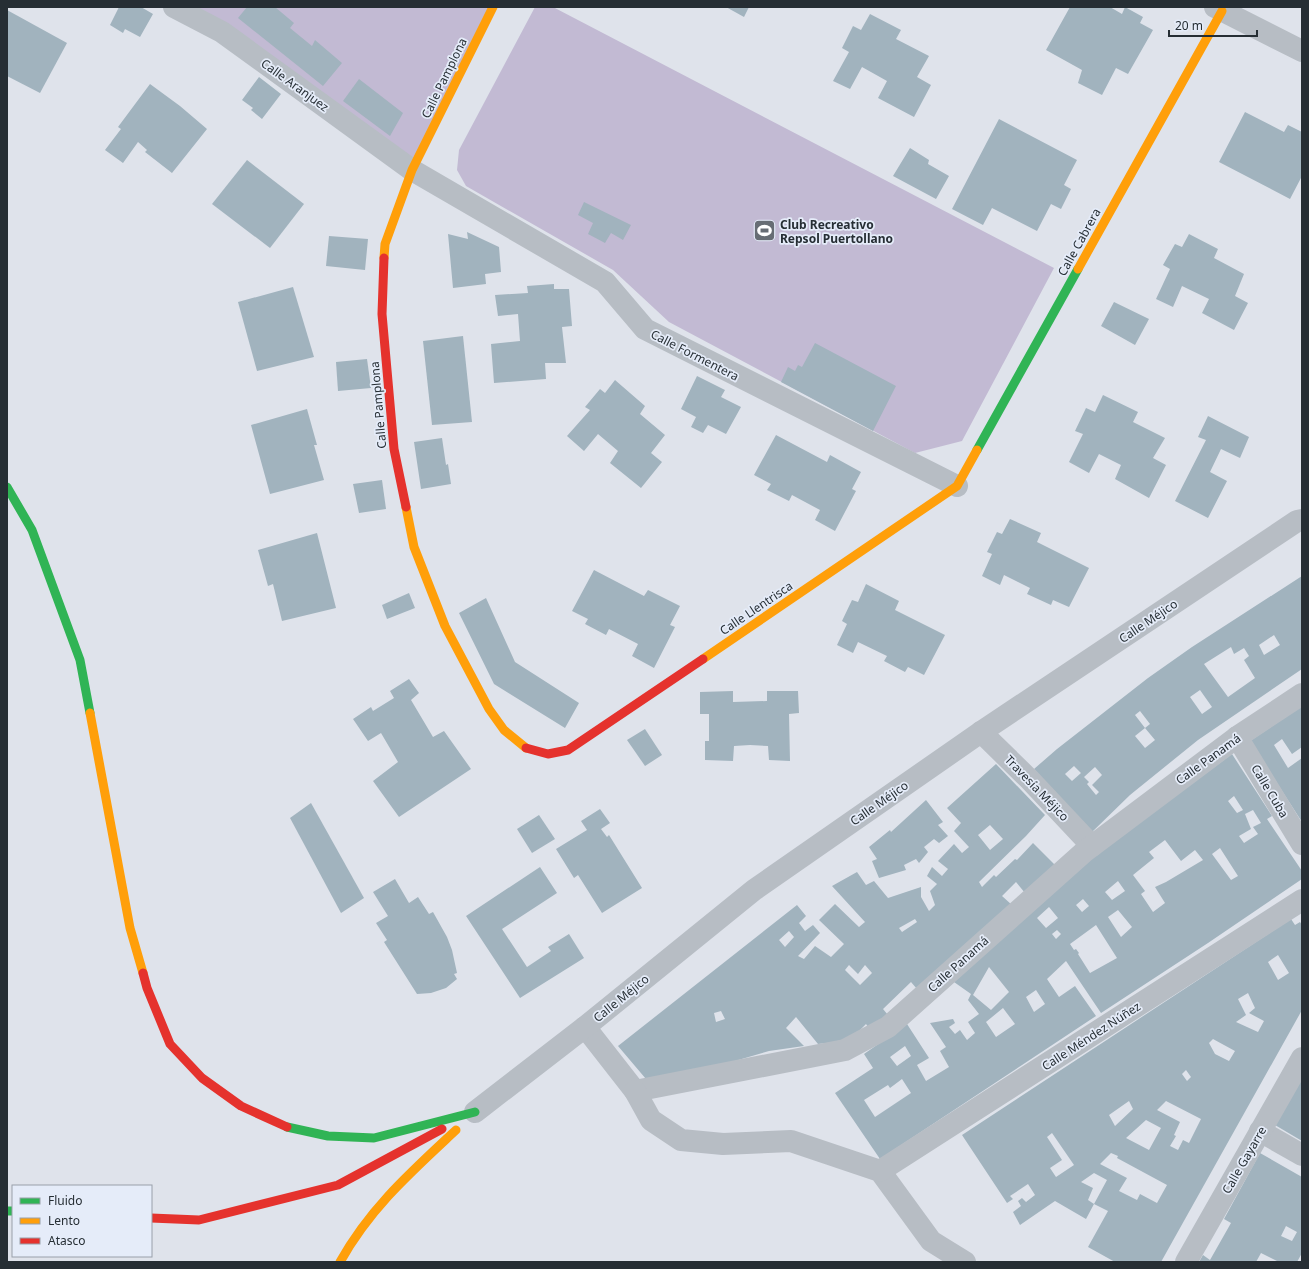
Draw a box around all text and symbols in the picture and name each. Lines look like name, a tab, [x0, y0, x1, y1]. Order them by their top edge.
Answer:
scale bar	[1169, 12, 1257, 38]
text: 20 m	[1175, 17, 1203, 34]
street label: Calle Pamplona	[417, 35, 471, 121]
street label: Calle Aranjuez	[258, 55, 333, 116]
street label: Calle Cabrera	[1053, 205, 1105, 279]
place label: Club Recreativo Repsol Puertollano	[780, 216, 893, 247]
sports icon: Club Recreativo Repsol Puertollano	[751, 218, 777, 244]
street label: Calle Formentera	[648, 325, 742, 385]
street label: Calle Pamplona	[366, 361, 390, 449]
street label: Calle Llentrisca	[716, 577, 796, 639]
street label: Calle Méjico	[1115, 595, 1181, 647]
street label: Calle Panamá	[1172, 730, 1244, 788]
street label: Travesía Méjico	[1001, 751, 1073, 825]
street label: Calle Cuba	[1247, 761, 1293, 821]
street label: Calle Méjico	[847, 777, 911, 829]
street label: Calle Panamá	[924, 932, 992, 996]
street label: Calle Méjico	[590, 970, 652, 1026]
street label: Calle Méndez Núñez	[1038, 997, 1144, 1074]
street label: Calle Gayarre	[1218, 1123, 1270, 1197]
legend	[12, 1185, 152, 1257]
text: Fluido	[48, 1192, 82, 1209]
text: Lento	[48, 1212, 80, 1229]
text: Atasco	[48, 1232, 86, 1249]

